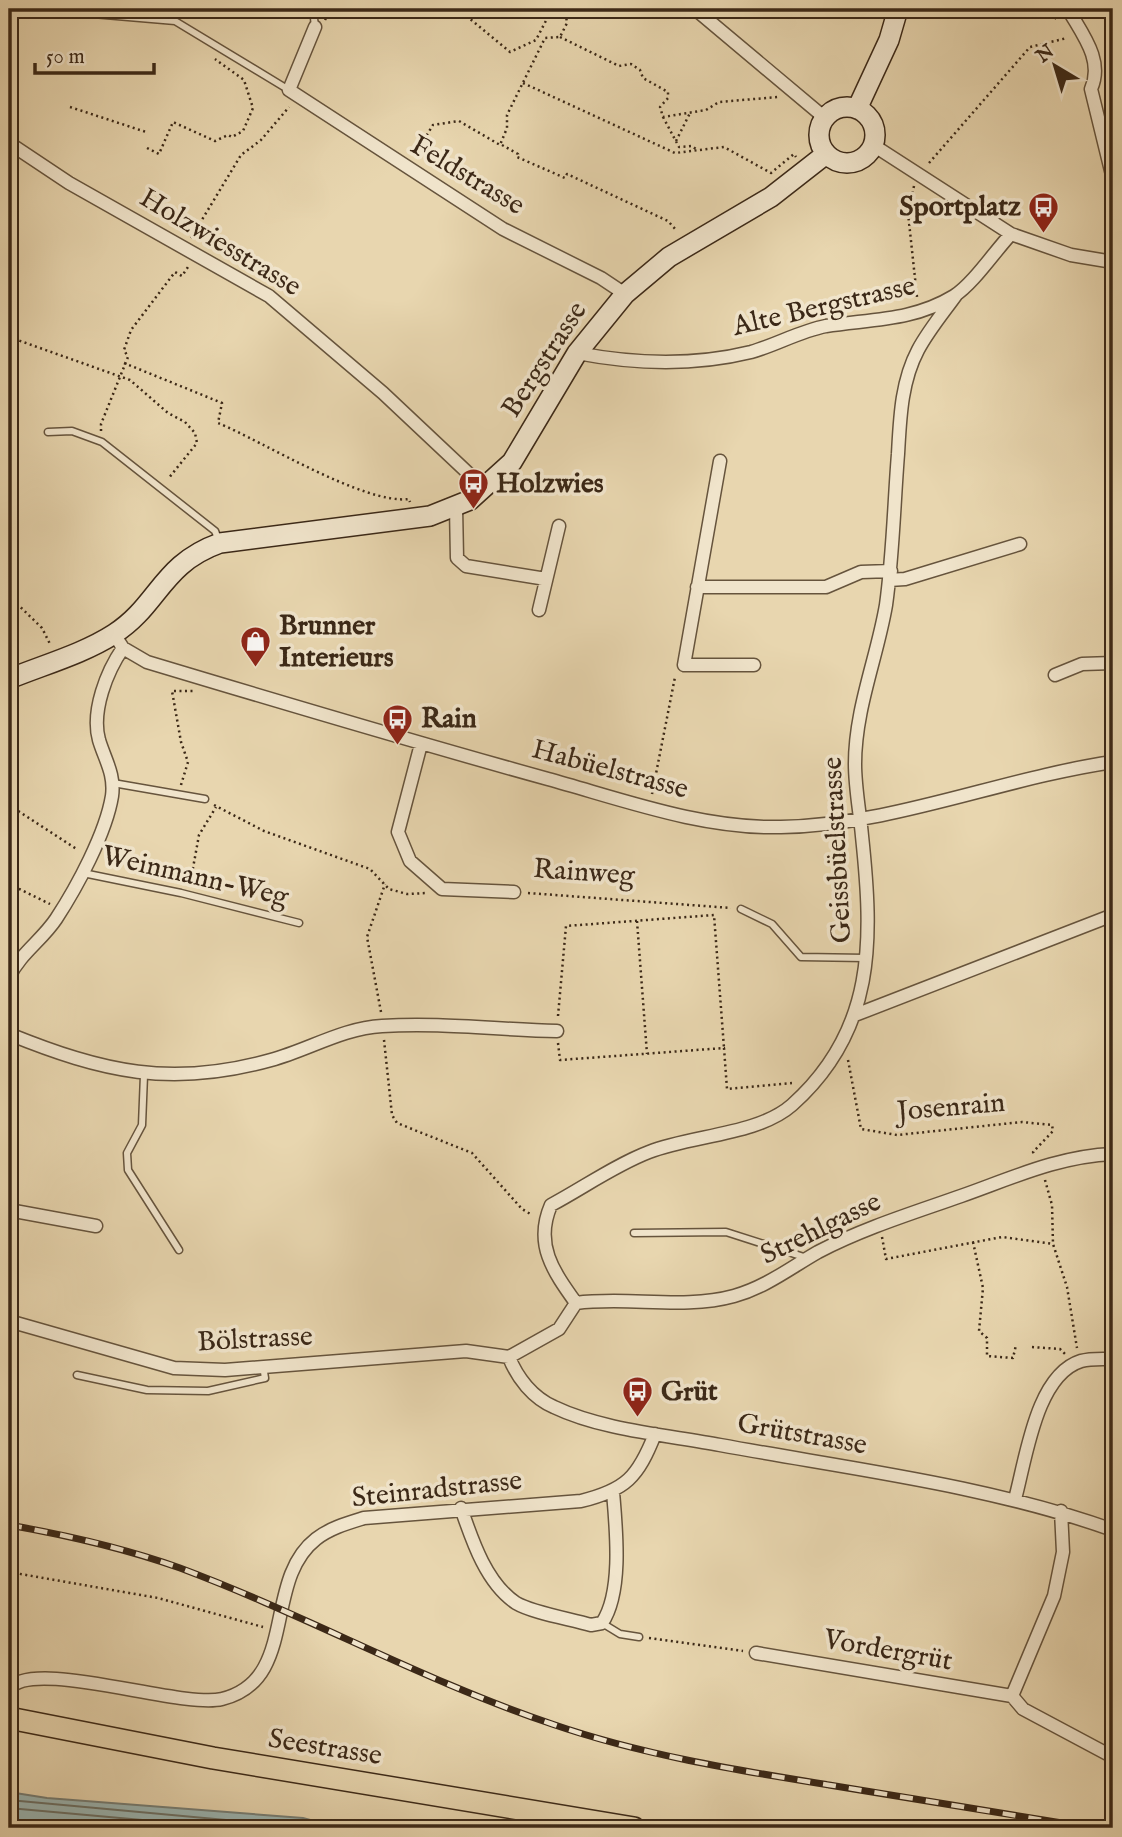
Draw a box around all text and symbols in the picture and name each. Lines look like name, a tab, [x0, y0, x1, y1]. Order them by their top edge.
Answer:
scale bar	[35, 32, 154, 76]
north arrow	[1020, 32, 1090, 102]
text: N	[1031, 39, 1060, 69]
text: 50 m	[46, 44, 85, 71]
street label: Feldstrasse	[403, 128, 531, 224]
street label: Holzwiesstrasse	[133, 181, 307, 305]
place label: Sportplatz	[899, 190, 1021, 225]
bus stop icon: Sportplatz	[1027, 190, 1061, 234]
street label: Alte Bergstrasse	[728, 269, 919, 345]
street label: Bergstrasse	[495, 295, 595, 425]
bus stop icon: Holzwies	[456, 467, 490, 511]
place label: Holzwies	[496, 467, 604, 502]
place label: Brunner Interieurs	[279, 609, 394, 676]
shop icon: Brunner Interieurs	[239, 625, 273, 669]
bus stop icon: Rain	[381, 702, 415, 746]
place label: Rain	[421, 702, 477, 737]
street label: Habüelstrasse	[528, 732, 692, 808]
street label: Geissbüelstrasse	[816, 756, 860, 944]
street label: Weinmann-Weg	[98, 839, 293, 916]
street label: Rainweg	[532, 852, 637, 894]
street label: Josenrain	[893, 1086, 1006, 1130]
street label: Strehlgasse	[755, 1185, 887, 1273]
street label: Bölstrasse	[196, 1319, 314, 1361]
bus stop icon: Grüt	[621, 1375, 655, 1419]
place label: Grüt	[661, 1375, 718, 1410]
street label: Grütstrasse	[734, 1406, 870, 1464]
street label: Steinradstrasse	[350, 1464, 524, 1516]
street label: Vordergrüt	[820, 1622, 955, 1680]
street label: Seestrasse	[266, 1722, 384, 1774]

